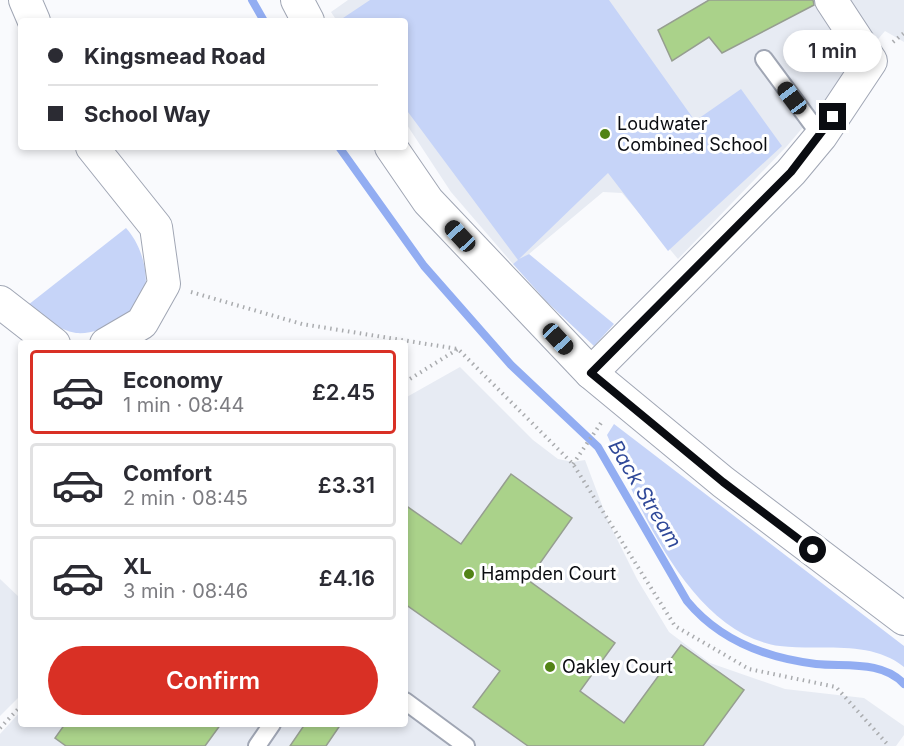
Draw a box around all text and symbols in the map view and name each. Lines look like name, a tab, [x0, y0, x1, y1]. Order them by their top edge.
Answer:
callout: 1 min	[784, 30, 882, 72]
text: 1 min	[808, 39, 857, 63]
text: Kingsmead Road	[84, 43, 266, 69]
car	[774, 78, 810, 118]
text: School Way	[84, 101, 210, 127]
route end	[819, 103, 846, 130]
place label: Loudwater Combined School	[617, 113, 768, 155]
marker: Loudwater Combined School	[598, 127, 612, 141]
car	[441, 217, 479, 255]
car	[539, 320, 577, 358]
icon: car	[51, 365, 105, 419]
text: Economy	[123, 367, 223, 393]
text: £2.45	[312, 379, 375, 405]
text: 1 min · 08:44	[123, 393, 245, 417]
water label: Back Stream	[603, 436, 687, 552]
icon: car	[51, 458, 105, 512]
text: Comfort	[123, 460, 212, 486]
text: £3.31	[318, 472, 375, 498]
text: 2 min · 08:45	[123, 486, 248, 510]
route start	[799, 536, 826, 563]
icon: car	[51, 551, 105, 605]
text: XL	[123, 553, 152, 579]
place label: Hampden Court	[481, 563, 616, 584]
text: £4.16	[319, 565, 375, 591]
marker: Hampden Court	[462, 567, 476, 581]
text: 3 min · 08:46	[123, 579, 248, 603]
button: Confirm	[48, 646, 378, 715]
place label: Oakley Court	[562, 656, 673, 677]
marker: Oakley Court	[543, 660, 557, 674]

